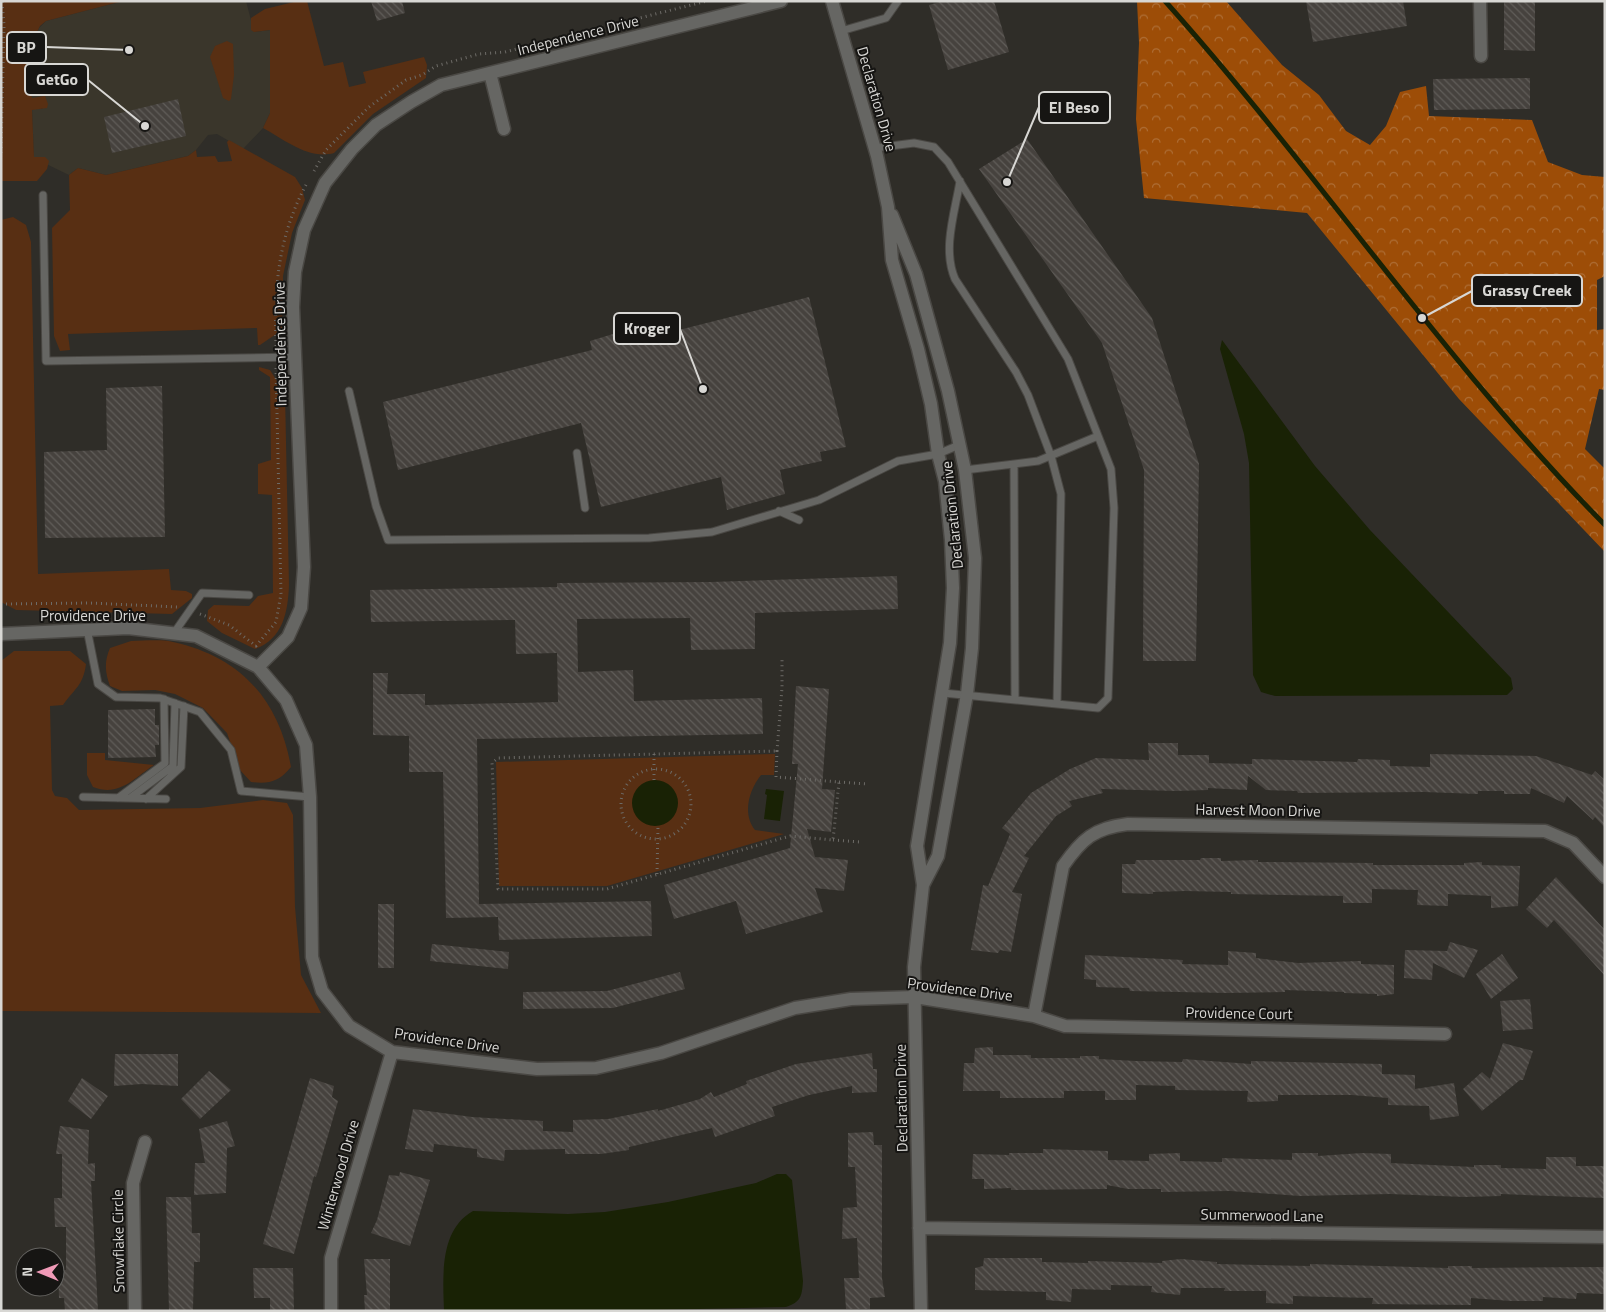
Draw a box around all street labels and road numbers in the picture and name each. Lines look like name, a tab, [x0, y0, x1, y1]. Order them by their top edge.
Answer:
street label: Independence Drive	[515, 9, 641, 61]
street label: Declaration Drive	[851, 44, 903, 154]
street label: Independence Drive	[267, 282, 293, 406]
street label: Declaration Drive	[935, 460, 969, 570]
street label: Providence Drive	[40, 604, 146, 627]
street label: Harvest Moon Drive	[1195, 797, 1321, 823]
street label: Providence Drive	[906, 971, 1014, 1007]
street label: Providence Court	[1185, 1001, 1294, 1025]
street label: Providence Drive	[393, 1021, 501, 1059]
street label: Declaration Drive	[889, 1044, 913, 1152]
street label: Winterwood Drive	[311, 1117, 365, 1233]
street label: Snowflake Circle	[106, 1189, 130, 1293]
street label: Summerwood Lane	[1200, 1202, 1324, 1228]

